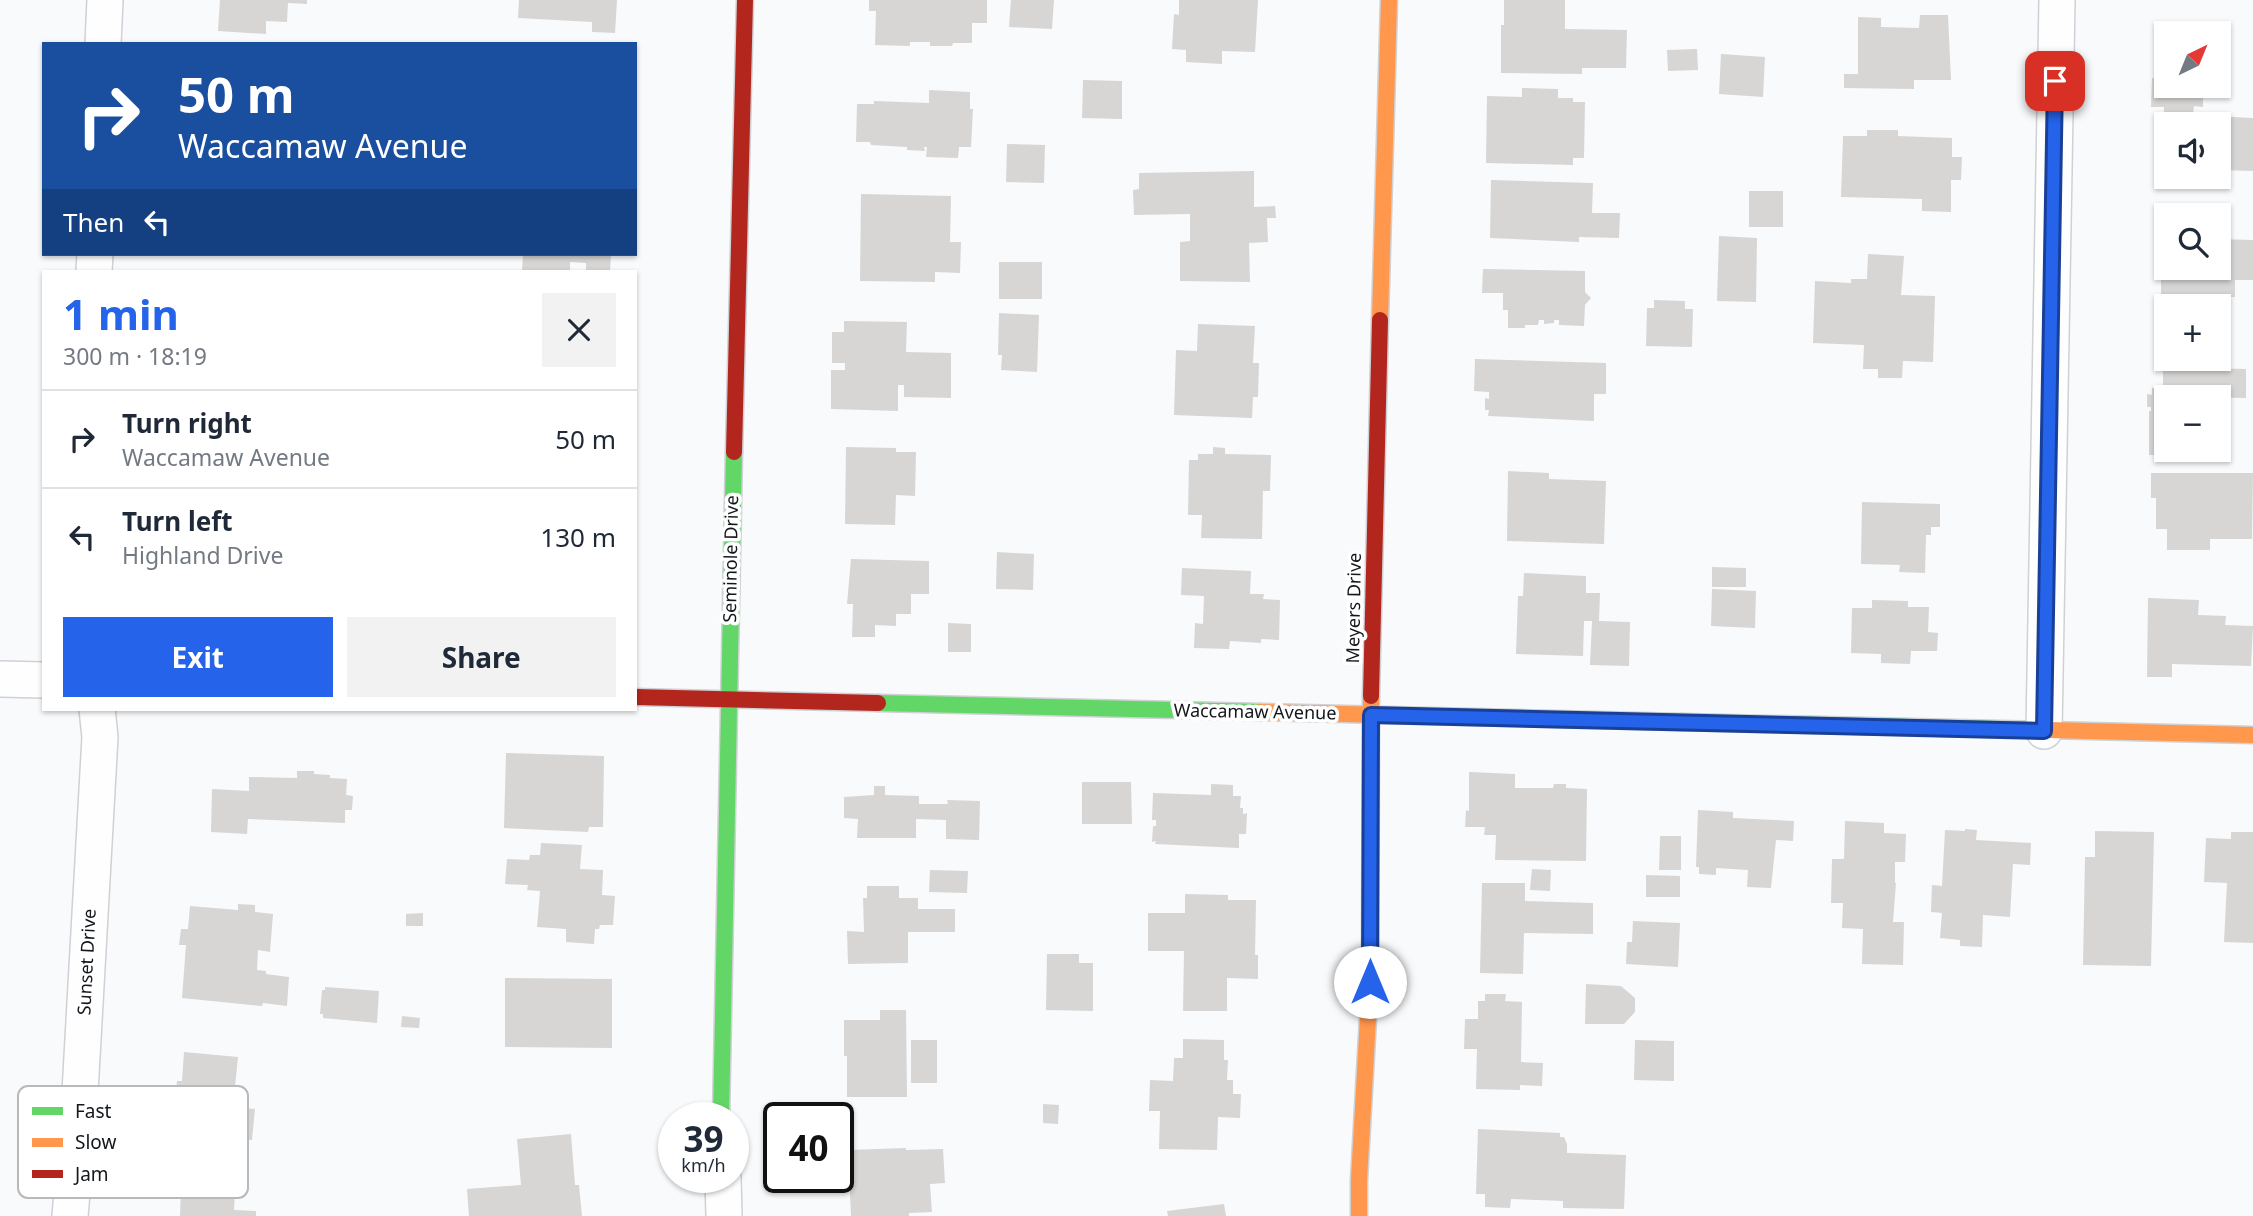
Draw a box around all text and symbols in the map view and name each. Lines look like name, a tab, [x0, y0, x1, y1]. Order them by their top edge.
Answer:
north arrow	[2154, 21, 2231, 98]
map controls	[2154, 21, 2231, 462]
pin	[2025, 51, 2085, 111]
text: 50 m	[178, 61, 295, 127]
icon: arrive	[2036, 62, 2074, 100]
icon: right	[63, 70, 154, 161]
button: sound	[2154, 112, 2231, 189]
text: Waccamaw Avenue	[178, 124, 467, 167]
icon: left	[138, 203, 176, 241]
button: search	[2154, 203, 2231, 280]
text: Then	[63, 204, 124, 240]
text: 1 min	[63, 285, 179, 342]
button: close	[542, 293, 616, 367]
button: +	[2154, 294, 2231, 371]
text: 300 m · 18:19	[63, 340, 207, 372]
button: −	[2154, 385, 2231, 462]
text: Turn right	[122, 405, 252, 441]
icon: right	[63, 420, 101, 458]
text: 50 m	[555, 421, 616, 457]
text: Waccamaw Avenue	[122, 441, 330, 473]
street label: Seminole Drive	[717, 495, 743, 623]
text: Turn left	[122, 503, 233, 539]
icon: left	[63, 518, 101, 556]
text: 130 m	[540, 519, 616, 555]
text: Highland Drive	[122, 539, 283, 571]
street label: Meyers Drive	[1340, 552, 1366, 664]
button: Exit	[63, 617, 333, 697]
button: Share	[347, 617, 616, 697]
street label: Waccamaw Avenue	[1173, 698, 1337, 724]
street label: Sunset Drive	[71, 908, 101, 1016]
position arrow	[1333, 945, 1407, 1019]
legend	[18, 1086, 248, 1198]
text: Fast	[75, 1098, 112, 1124]
speed limit sign: 40	[763, 1102, 854, 1193]
text: 39	[683, 1115, 724, 1162]
text: Slow	[75, 1129, 116, 1155]
text: km/h	[681, 1153, 726, 1177]
text: Jam	[73, 1161, 109, 1187]

